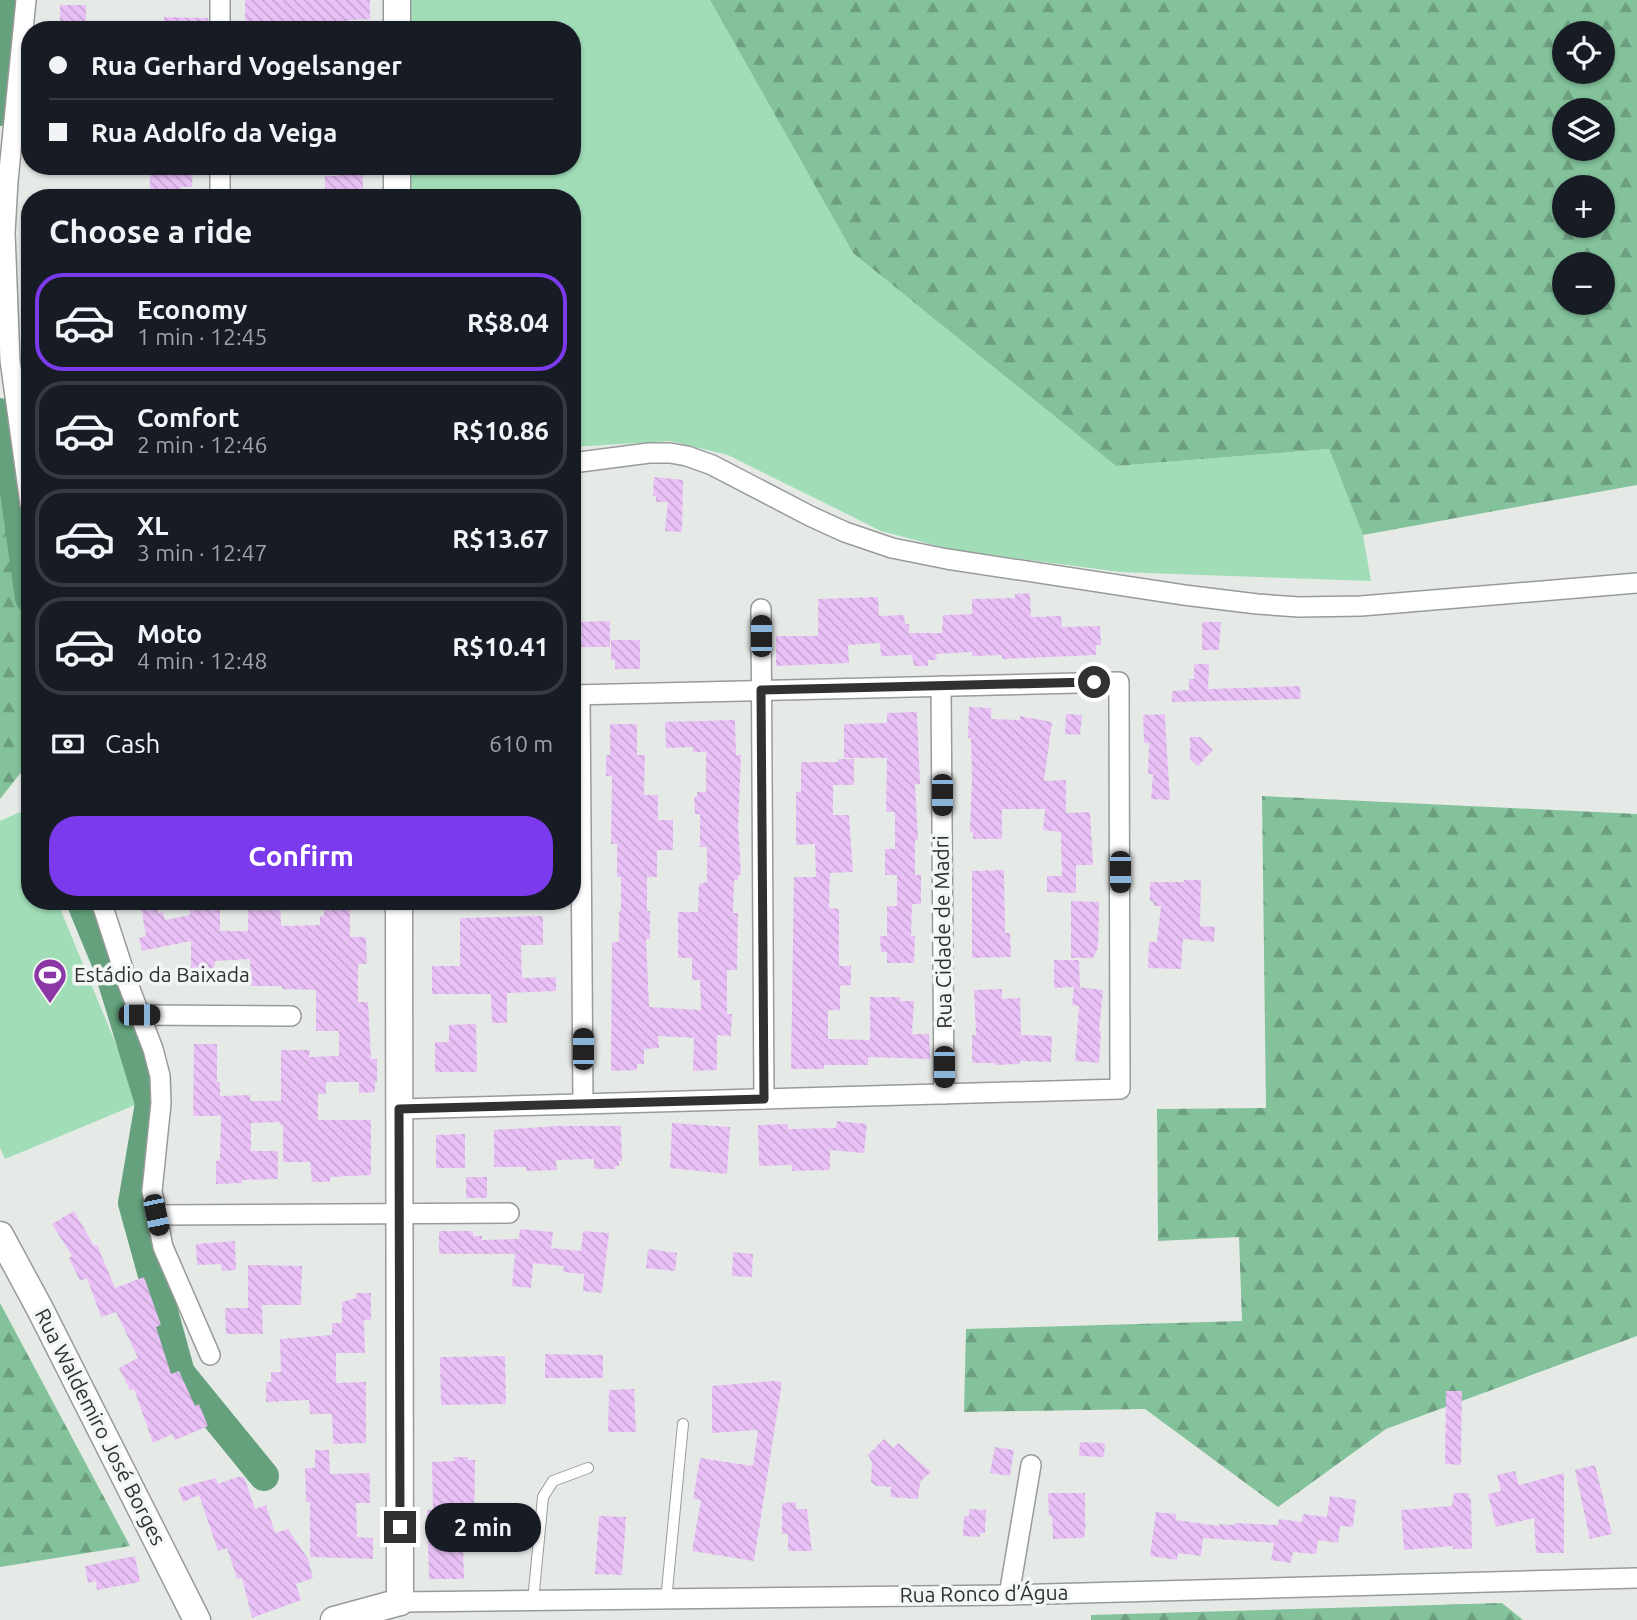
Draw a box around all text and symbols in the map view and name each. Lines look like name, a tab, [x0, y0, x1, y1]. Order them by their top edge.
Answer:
map controls	[1552, 21, 1615, 315]
button: locate	[1552, 21, 1615, 84]
text: Rua Gerhard Vogelsanger	[91, 51, 402, 80]
button: layers	[1552, 98, 1615, 161]
text: Rua Adolfo da Veiga	[91, 118, 337, 147]
button: +	[1552, 175, 1615, 238]
text: Choose a ride	[49, 213, 252, 249]
button: −	[1552, 252, 1615, 315]
icon: car	[53, 291, 116, 354]
text: Economy	[137, 295, 247, 324]
text: R$8.04	[467, 308, 549, 337]
text: 1 min · 12:45	[137, 324, 268, 349]
icon: car	[53, 399, 116, 462]
text: Comfort	[137, 403, 240, 432]
text: R$10.86	[452, 416, 549, 445]
text: 2 min · 12:46	[137, 432, 268, 457]
icon: car	[53, 507, 116, 570]
text: XL	[137, 511, 168, 540]
text: R$13.67	[452, 524, 549, 553]
text: 3 min · 12:47	[137, 540, 268, 565]
icon: car	[53, 615, 116, 678]
car	[751, 615, 772, 657]
text: Moto	[137, 619, 202, 648]
text: R$10.41	[452, 632, 549, 661]
text: 4 min · 12:48	[137, 648, 268, 673]
route start	[1078, 666, 1110, 698]
icon: cash	[49, 725, 87, 763]
text: Cash	[105, 729, 160, 758]
text: 610 m	[489, 731, 553, 756]
car	[932, 774, 953, 816]
button: Confirm	[49, 816, 553, 896]
street label: Rua Cidade de Madri	[928, 835, 956, 1029]
car	[1110, 851, 1131, 893]
sports icon: Estádio da Baixada	[31, 956, 69, 1005]
place label: Estádio da Baixada	[74, 962, 250, 986]
car	[119, 1005, 161, 1026]
car	[573, 1028, 594, 1070]
car	[934, 1046, 955, 1088]
car	[142, 1192, 171, 1238]
street label: Rua Waldemiro José Borges	[31, 1304, 171, 1549]
callout: 2 min	[424, 1502, 540, 1552]
route end	[384, 1511, 416, 1543]
text: 2 min	[454, 1515, 512, 1540]
street label: Rua Ronco d’Água	[899, 1580, 1069, 1606]

